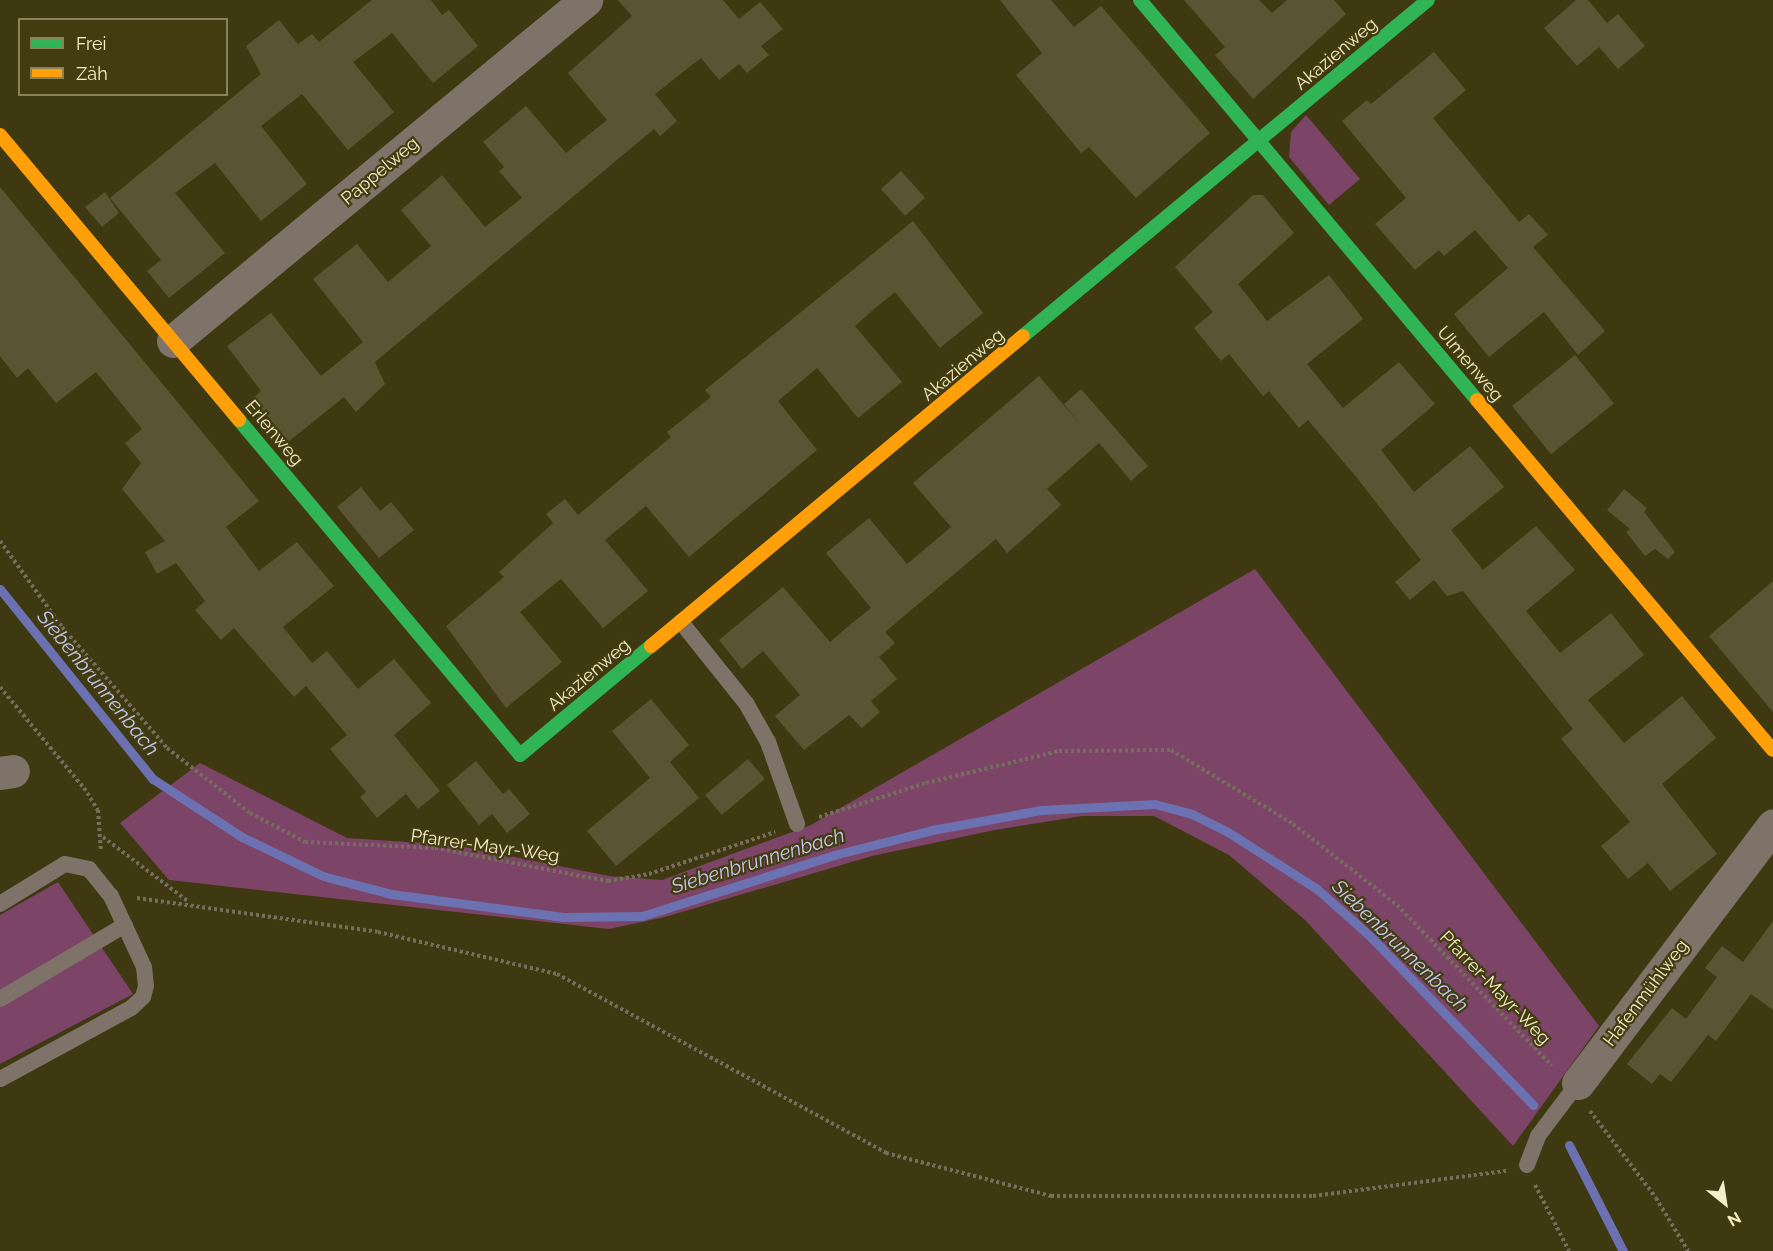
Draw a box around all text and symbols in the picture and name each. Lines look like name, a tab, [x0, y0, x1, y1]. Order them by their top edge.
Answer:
street label: Akazienweg	[1290, 13, 1382, 95]
legend	[18, 18, 228, 96]
text: Frei	[76, 33, 106, 54]
text: Zäh	[76, 63, 108, 84]
street label: Pappelweg	[337, 132, 423, 210]
street label: Ulmenweg	[1432, 322, 1508, 406]
street label: Akazienweg	[917, 324, 1009, 406]
street label: Erlenweg	[240, 396, 308, 470]
water label: Siebenbrunnenbach	[32, 605, 164, 761]
street label: Akazienweg	[543, 634, 635, 716]
water label: Siebenbrunnenbach	[668, 823, 848, 899]
street label: Pfarrer-Mayr-Weg	[409, 825, 561, 867]
water label: Siebenbrunnenbach	[1327, 875, 1473, 1017]
street label: Pfarrer-Mayr-Weg	[1435, 927, 1555, 1049]
street label: Hafenmühlweg	[1599, 935, 1693, 1051]
north arrow	[1695, 1173, 1755, 1233]
text: N	[1724, 1208, 1744, 1230]

